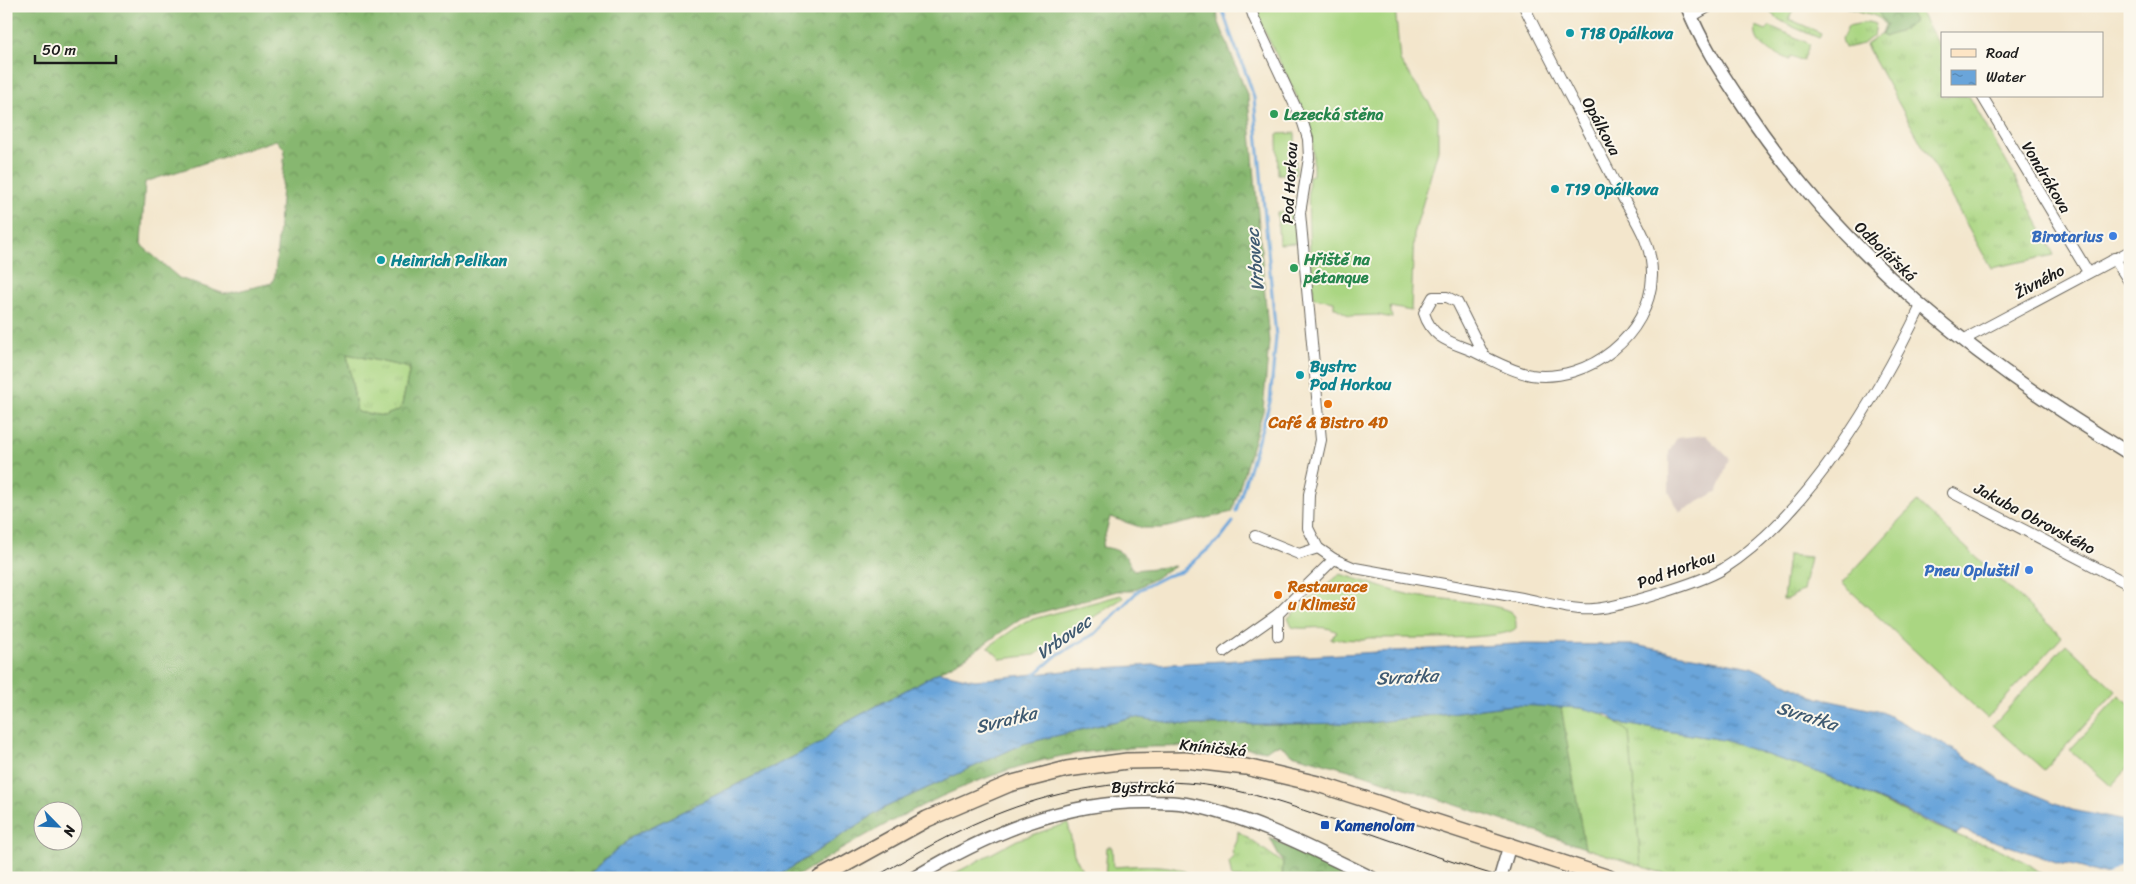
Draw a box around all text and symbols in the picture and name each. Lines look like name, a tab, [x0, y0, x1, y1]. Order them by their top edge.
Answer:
place label: T18 Opálkova	[1580, 19, 1674, 48]
marker: T18 Opálkova	[1564, 27, 1576, 39]
scale bar	[35, 32, 116, 64]
legend	[1941, 32, 2104, 98]
text: 50 m	[42, 37, 77, 63]
text: Road	[1986, 40, 2019, 66]
text: Water	[1986, 64, 2026, 90]
street label: Opálkova	[1574, 91, 1630, 162]
place label: Lezecká stěna	[1284, 100, 1383, 129]
marker: Lezecká stěna	[1268, 108, 1280, 120]
street label: Vondrákova	[2014, 135, 2080, 219]
street label: Pod Horkou	[1273, 141, 1306, 224]
place label: T19 Opálkova	[1565, 175, 1659, 204]
marker: T19 Opálkova	[1549, 183, 1561, 195]
street label: Odbojářská	[1847, 214, 1924, 289]
place label: Birotarius	[2032, 222, 2104, 251]
water label: Vrbovec	[1236, 226, 1274, 292]
marker: Birotarius	[2107, 230, 2119, 242]
place label: Hřiště na pétanque	[1303, 245, 1371, 292]
place label: Heinrich Pelikan	[390, 246, 508, 275]
marker: Heinrich Pelikan	[375, 254, 387, 266]
street label: Živného	[2009, 256, 2070, 307]
marker: Hřiště na pétanque	[1288, 262, 1300, 274]
place label: Bystrc Pod Horkou	[1310, 352, 1392, 399]
marker: Bystrc Pod Horkou	[1294, 369, 1306, 381]
marker: Café & Bistro 4D	[1322, 398, 1334, 410]
place label: Café & Bistro 4D	[1267, 408, 1388, 437]
street label: Jakuba Obrovského	[1968, 474, 2101, 563]
street label: Pod Horkou	[1633, 542, 1720, 597]
place label: Pneu Opluštil	[1924, 556, 2020, 585]
marker: Pneu Opluštil	[2023, 564, 2035, 576]
place label: Restaurace u Klimešů	[1287, 572, 1368, 619]
marker: Restaurace u Klimešů	[1272, 589, 1284, 601]
water label: Vrbovec	[1029, 605, 1100, 668]
water label: Svratka	[1375, 659, 1441, 695]
water label: Svratka	[1773, 692, 1843, 741]
water label: Svratka	[972, 697, 1042, 743]
street label: Kníničská	[1178, 730, 1248, 765]
street label: Bystrcká	[1111, 773, 1175, 802]
north arrow	[32, 802, 82, 852]
place label: Kamenolom	[1334, 811, 1416, 840]
marker: Kamenolom	[1319, 819, 1331, 831]
text: N	[56, 821, 83, 841]

